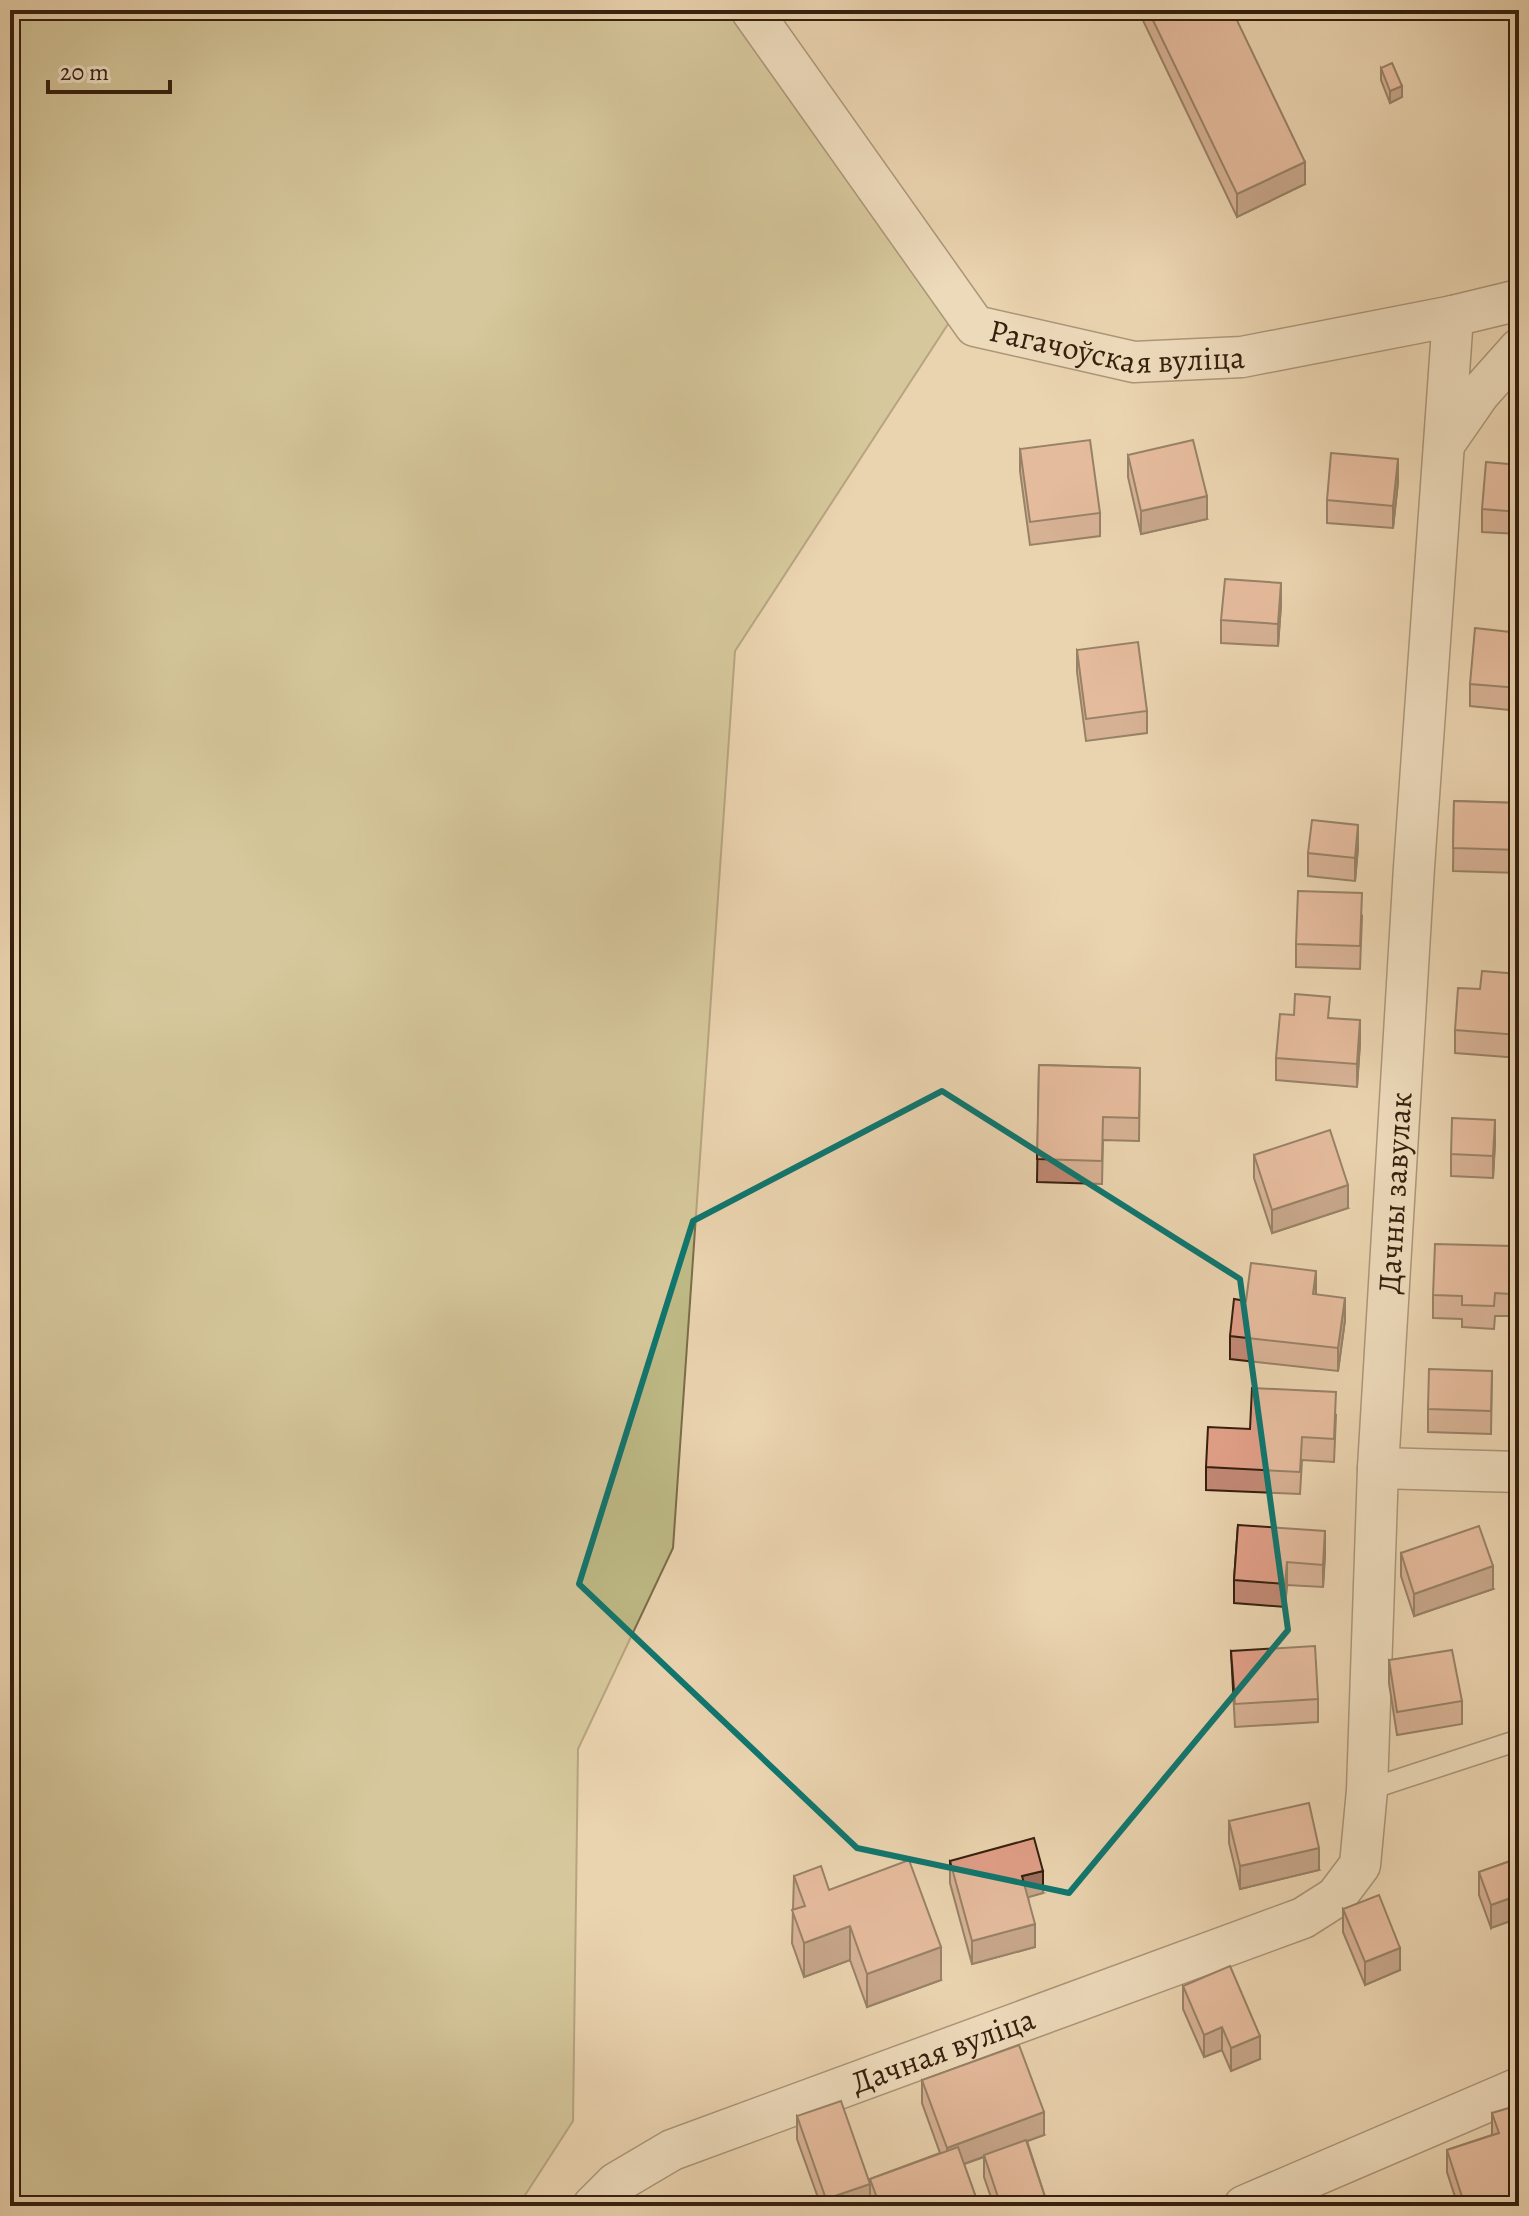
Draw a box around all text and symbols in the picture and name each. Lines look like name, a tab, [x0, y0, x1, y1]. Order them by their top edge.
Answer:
scale bar	[48, 44, 170, 94]
text: 20 m	[60, 56, 109, 88]
street label: Рагачоўская вуліца	[985, 308, 1246, 384]
street label: Дачны завулак	[1366, 1091, 1422, 1295]
street label: Дачная вуліца	[845, 1996, 1041, 2104]

